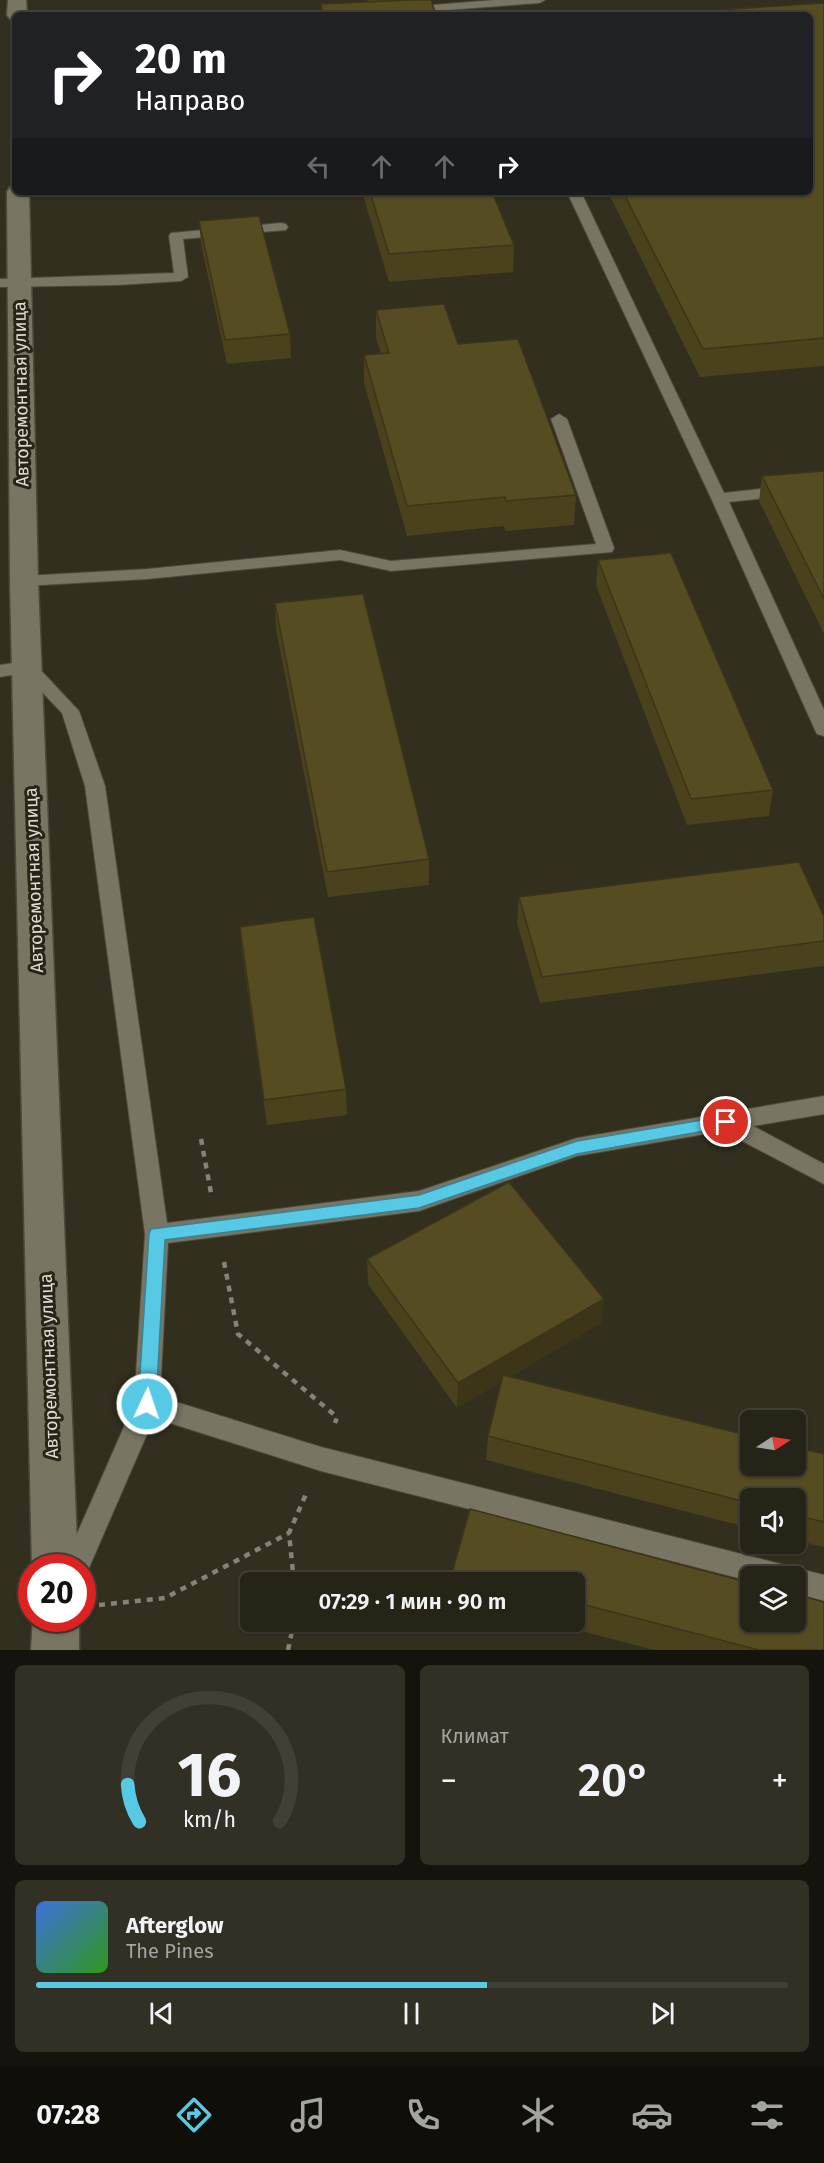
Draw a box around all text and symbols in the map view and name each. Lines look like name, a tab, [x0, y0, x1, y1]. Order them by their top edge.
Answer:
text: 20 m	[135, 34, 227, 84]
icon: right	[36, 36, 114, 114]
text: Направо	[135, 85, 245, 117]
icon: left	[302, 150, 335, 183]
icon: ahead	[365, 150, 398, 183]
icon: ahead	[428, 150, 461, 183]
icon: right	[491, 150, 524, 183]
street label: Авторемонтная улица	[8, 301, 34, 487]
street label: Авторемонтная улица	[20, 787, 48, 973]
pin	[700, 1096, 751, 1147]
icon: arrive	[709, 1105, 742, 1138]
street label: Авторемонтная улица	[35, 1273, 63, 1459]
position arrow	[115, 1372, 179, 1436]
north arrow	[740, 1410, 806, 1476]
map controls	[740, 1410, 806, 1632]
button: sound	[740, 1488, 806, 1554]
speed limit sign: 20	[18, 1554, 96, 1632]
button: layers	[740, 1566, 806, 1632]
text: 07:29 · 1 мин · 90 m	[318, 1588, 507, 1615]
text: Климат	[441, 1724, 509, 1748]
text: 16	[178, 1738, 242, 1813]
text: 20°	[578, 1754, 651, 1808]
text: −	[441, 1761, 457, 1801]
text: +	[772, 1761, 788, 1801]
text: km/h	[183, 1807, 236, 1833]
text: Afterglow	[126, 1912, 223, 1939]
text: The Pines	[126, 1939, 213, 1963]
icon: previous	[145, 1997, 178, 2030]
icon: pause	[395, 1997, 428, 2030]
icon: next	[646, 1997, 679, 2030]
icon: directions	[173, 2094, 215, 2136]
icon: music	[287, 2094, 329, 2136]
icon: phone	[402, 2094, 444, 2136]
icon: climate	[517, 2094, 559, 2136]
icon: car	[631, 2094, 673, 2136]
icon: filters	[746, 2094, 788, 2136]
text: 07:28	[36, 2099, 100, 2131]

